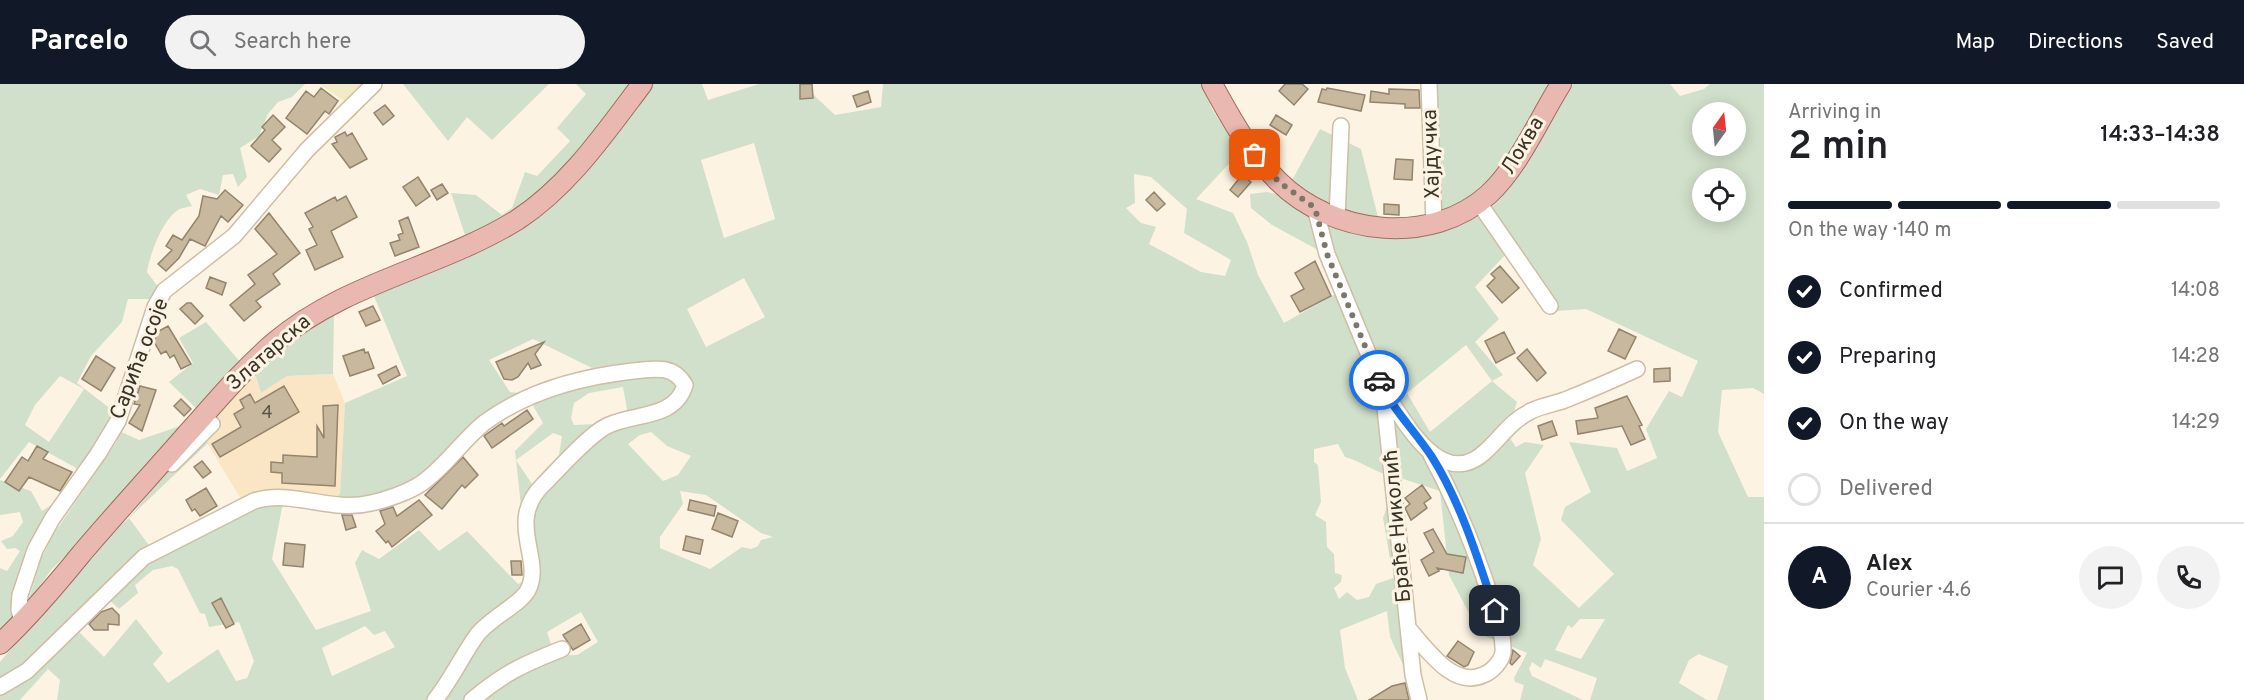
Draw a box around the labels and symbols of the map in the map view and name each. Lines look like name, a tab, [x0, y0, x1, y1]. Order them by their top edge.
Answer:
north arrow	[1692, 102, 1746, 156]
street label: Хајдучка	[1417, 109, 1447, 199]
street label: Локва	[1495, 112, 1551, 180]
pin	[1229, 129, 1280, 180]
street label: Сарића осоје	[104, 294, 176, 424]
street label: Златарска	[221, 309, 317, 397]
courier	[1349, 350, 1409, 410]
house number: 4	[261, 402, 273, 425]
street label: Браће Николић	[1378, 448, 1418, 604]
pin	[1469, 585, 1520, 636]

